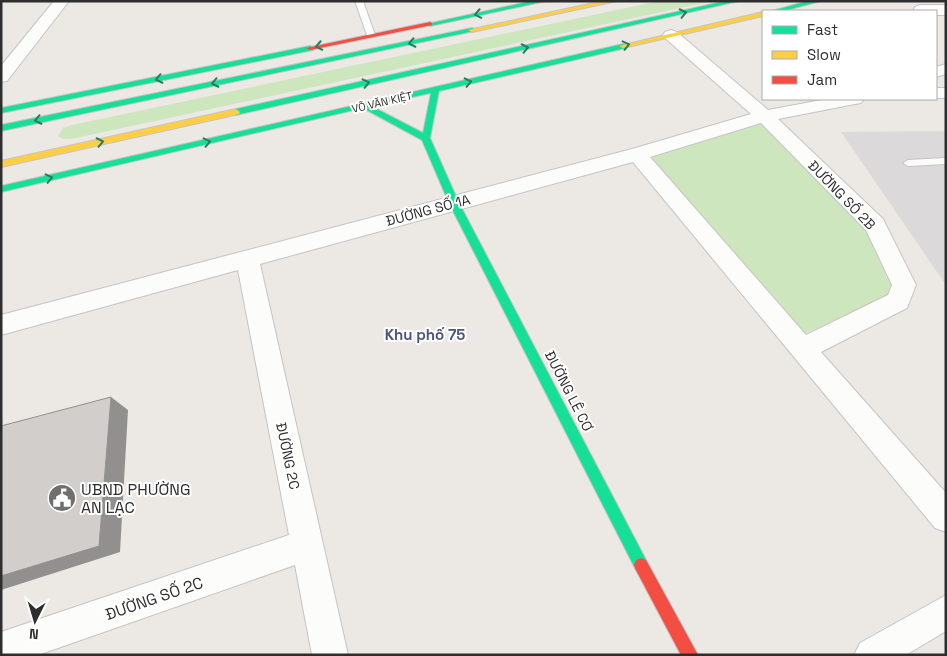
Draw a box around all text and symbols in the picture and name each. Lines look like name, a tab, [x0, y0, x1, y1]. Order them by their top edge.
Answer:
one-way arrow	[473, 8, 482, 19]
one-way arrow	[679, 8, 688, 19]
legend	[762, 10, 937, 100]
text: Fast	[807, 20, 838, 39]
one-way arrow	[408, 37, 417, 47]
one-way arrow	[314, 40, 323, 51]
one-way arrow	[622, 40, 631, 51]
one-way arrow	[520, 43, 529, 54]
text: Slow	[807, 45, 841, 64]
text: Jam	[807, 70, 837, 89]
one-way arrow	[155, 73, 164, 84]
one-way arrow	[211, 77, 220, 88]
one-way arrow	[464, 77, 473, 88]
one-way arrow	[362, 78, 371, 89]
street label: VÕ VĂN KIỆT	[350, 88, 414, 116]
one-way arrow	[34, 114, 43, 125]
one-way arrow	[96, 137, 105, 148]
one-way arrow	[203, 137, 212, 148]
street label: ĐƯỜNG SỐ 2B	[804, 157, 880, 233]
one-way arrow	[44, 173, 53, 184]
street label: ĐƯỜNG SỐ 1A	[384, 190, 472, 230]
district label: Khu phố 75	[385, 325, 465, 344]
street label: ĐƯỜNG LÊ CƠ	[541, 348, 597, 435]
street label: ĐƯỜNG 2C	[272, 421, 304, 491]
place label: UBND PHƯỜNG AN LẠC	[81, 479, 191, 518]
public building icon: UBND PHƯỜNG AN LẠC	[47, 483, 77, 513]
street label: ĐƯỜNG SỐ 2C	[102, 572, 206, 625]
north arrow	[10, 596, 60, 646]
text: N	[28, 625, 39, 643]

